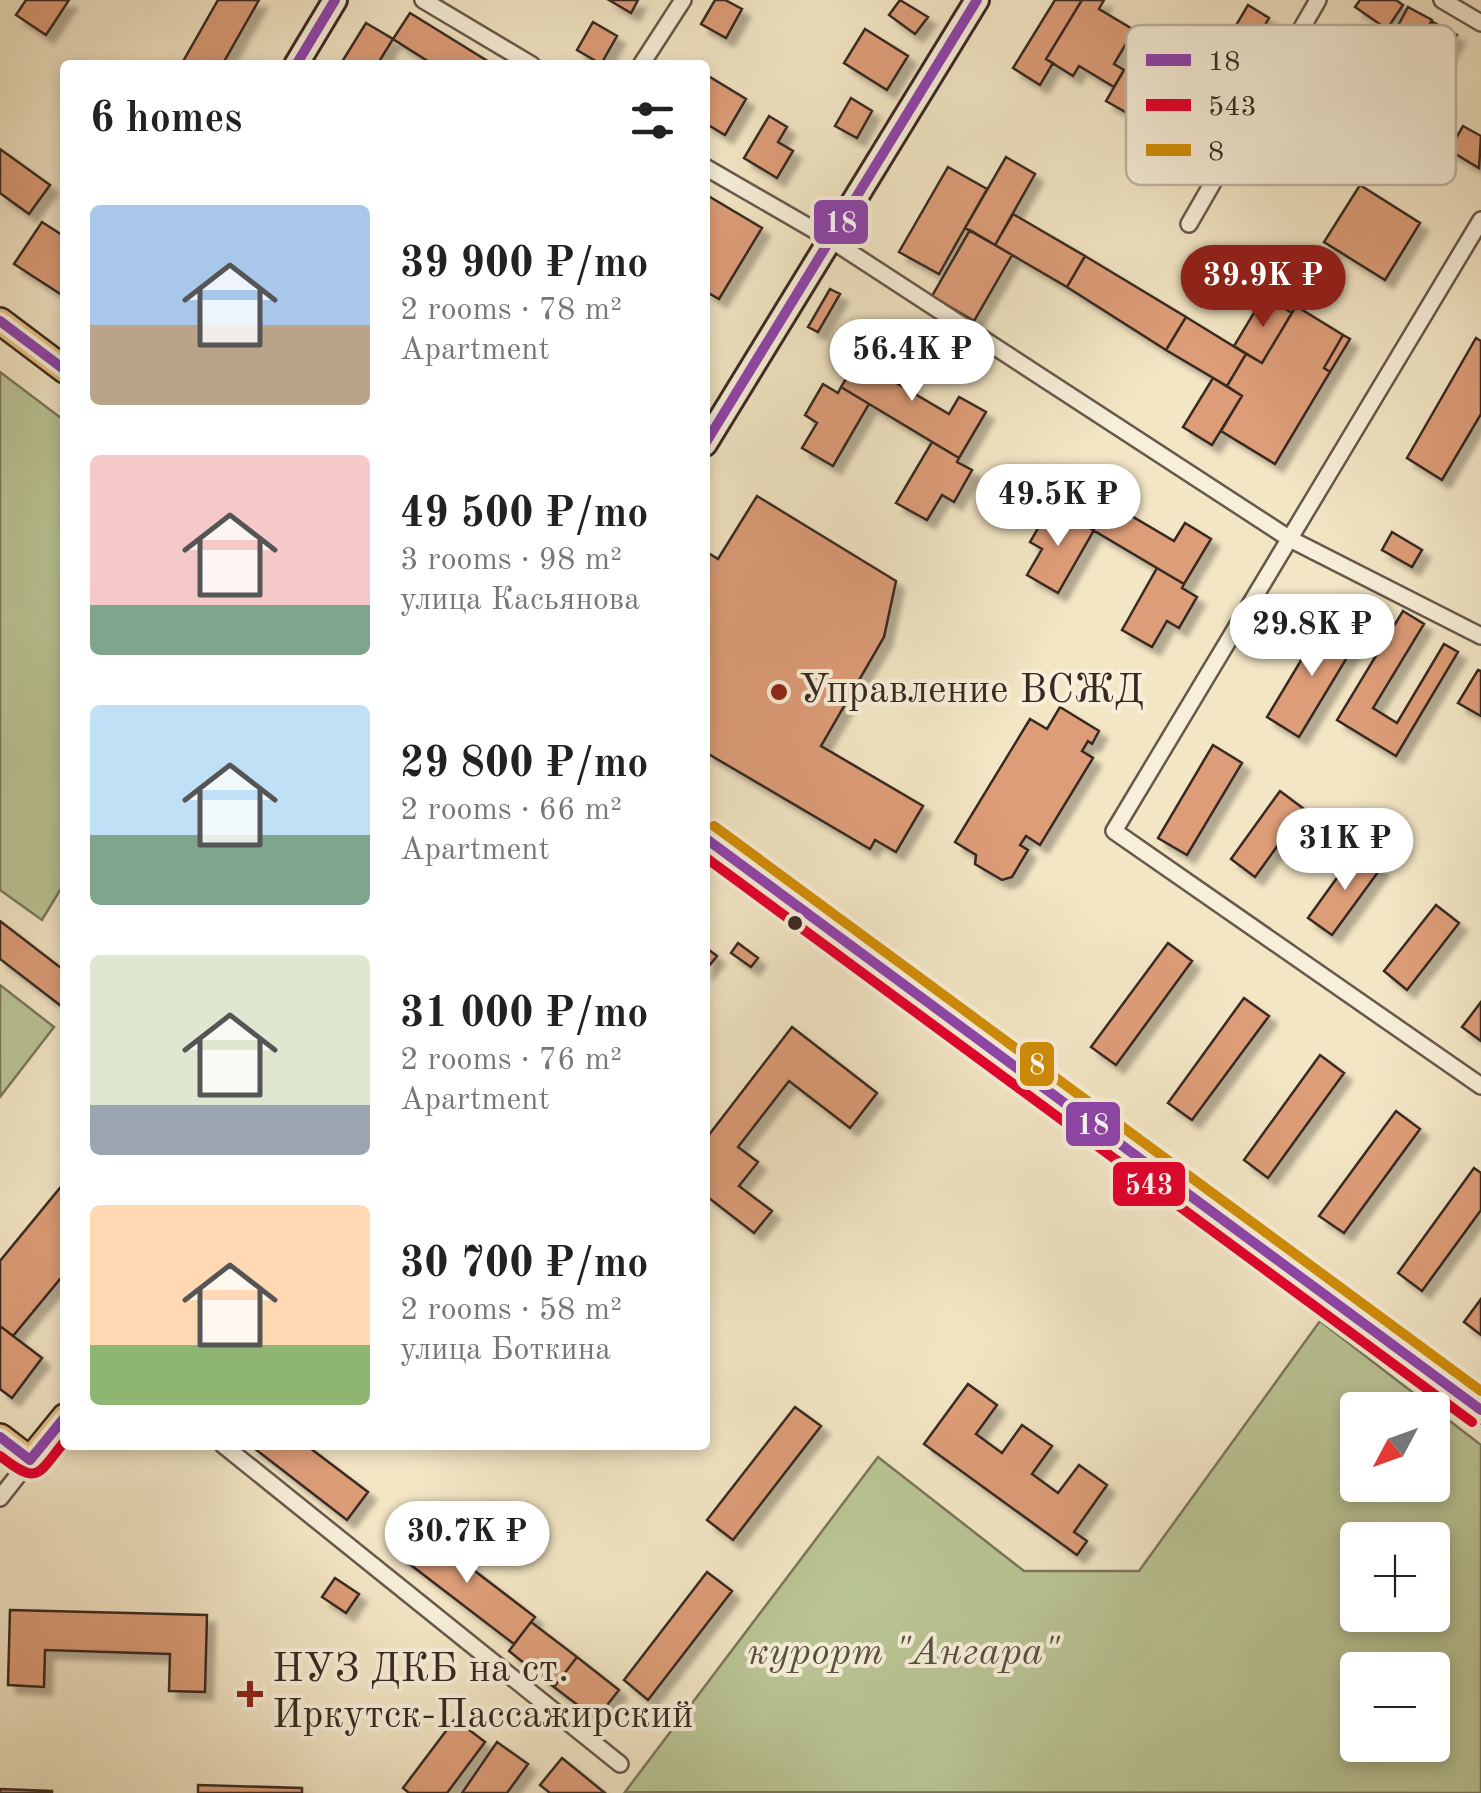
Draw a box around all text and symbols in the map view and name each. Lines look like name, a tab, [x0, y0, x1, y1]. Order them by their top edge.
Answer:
legend	[1126, 25, 1456, 185]
text: 18	[1208, 49, 1240, 77]
icon: filters	[625, 93, 680, 148]
text: 543	[1208, 94, 1257, 122]
text: 6 homes	[90, 99, 242, 141]
text: 8	[1208, 139, 1224, 167]
line badge: 18	[812, 198, 870, 246]
text: 18	[825, 211, 857, 239]
text: 39 900 ₽/mo	[400, 244, 648, 286]
icon: home	[170, 245, 290, 365]
pin: 39.9K ₽	[1171, 245, 1355, 330]
text: 39.9K ₽	[1203, 261, 1323, 293]
text: 2 rooms · 78 m²	[400, 295, 622, 327]
pin: 56.4K ₽	[820, 319, 1004, 404]
text: Apartment	[400, 335, 550, 367]
text: 56.4K ₽	[852, 335, 972, 367]
pin: 49.5K ₽	[966, 464, 1150, 549]
text: 49.5K ₽	[998, 480, 1118, 512]
text: 49 500 ₽/mo	[400, 494, 648, 536]
icon: home	[170, 495, 290, 615]
text: 3 rooms · 98 m²	[400, 545, 622, 577]
text: улица Касьянова	[400, 585, 640, 617]
pin: 29.8K ₽	[1220, 594, 1404, 679]
text: 29.8K ₽	[1252, 610, 1372, 642]
place label: Управление ВСЖД	[799, 672, 1144, 712]
marker: Управление ВСЖД	[768, 681, 790, 703]
text: 29 800 ₽/mo	[400, 744, 648, 786]
icon: home	[170, 745, 290, 865]
text: 2 rooms · 66 m²	[400, 795, 622, 827]
pin: 31K ₽	[1275, 808, 1415, 893]
text: 31K ₽	[1298, 824, 1392, 856]
text: Apartment	[400, 835, 550, 867]
unlabelled marker	[785, 913, 805, 933]
text: 31 000 ₽/mo	[400, 994, 648, 1036]
icon: home	[170, 995, 290, 1115]
line badge: 8	[1018, 1040, 1056, 1088]
text: 2 rooms · 76 m²	[400, 1045, 622, 1077]
text: 8	[1029, 1053, 1045, 1081]
text: Apartment	[400, 1085, 550, 1117]
line badge: 18	[1064, 1100, 1122, 1148]
text: 18	[1077, 1113, 1109, 1141]
line badge: 543	[1111, 1160, 1187, 1208]
text: 543	[1125, 1173, 1173, 1201]
text: 30 700 ₽/mo	[400, 1244, 648, 1286]
icon: home	[170, 1245, 290, 1365]
text: 2 rooms · 58 m²	[400, 1295, 622, 1327]
text: улица Боткина	[400, 1335, 611, 1367]
north arrow	[1340, 1392, 1450, 1502]
map controls	[1340, 1392, 1450, 1762]
pin: 30.7K ₽	[375, 1501, 559, 1586]
text: 30.7K ₽	[407, 1517, 527, 1549]
button: +	[1340, 1522, 1450, 1632]
park label: курорт "Ангара"	[747, 1634, 1060, 1674]
place label: НУЗ ДКБ на ст. Иркутск-Пассажирский	[272, 1651, 693, 1737]
button: −	[1340, 1652, 1450, 1762]
marker: НУЗ ДКБ на ст. Иркутск-Пассажирский	[237, 1681, 263, 1707]

